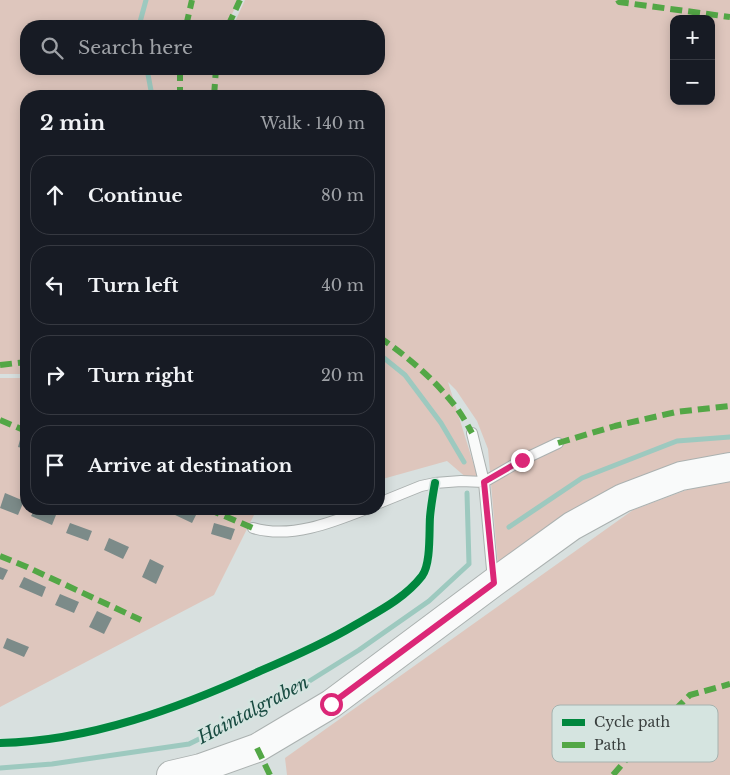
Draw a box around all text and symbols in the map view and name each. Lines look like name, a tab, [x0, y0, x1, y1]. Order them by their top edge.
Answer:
map controls	[670, 15, 715, 105]
button: +	[670, 15, 715, 60]
search box	[20, 20, 385, 75]
icon: search	[38, 34, 66, 62]
text: Search here	[78, 36, 193, 59]
button: −	[670, 60, 715, 105]
text: 2 min	[40, 110, 105, 136]
text: Walk · 140 m	[260, 113, 365, 133]
icon: ahead	[41, 181, 69, 209]
text: Continue	[88, 184, 183, 207]
text: 80 m	[321, 185, 364, 205]
icon: left	[41, 271, 69, 299]
text: Turn left	[88, 274, 179, 297]
text: 40 m	[321, 275, 364, 295]
icon: right	[41, 361, 69, 389]
text: Turn right	[88, 364, 194, 387]
text: 20 m	[321, 365, 364, 385]
route end	[511, 449, 534, 472]
icon: arrive	[41, 451, 69, 479]
text: Arrive at destination	[88, 454, 292, 477]
water label: Haintalgraben	[193, 671, 313, 749]
route start	[320, 693, 343, 716]
legend	[552, 705, 718, 762]
text: Cycle path	[594, 713, 671, 731]
text: Path	[594, 736, 626, 754]

